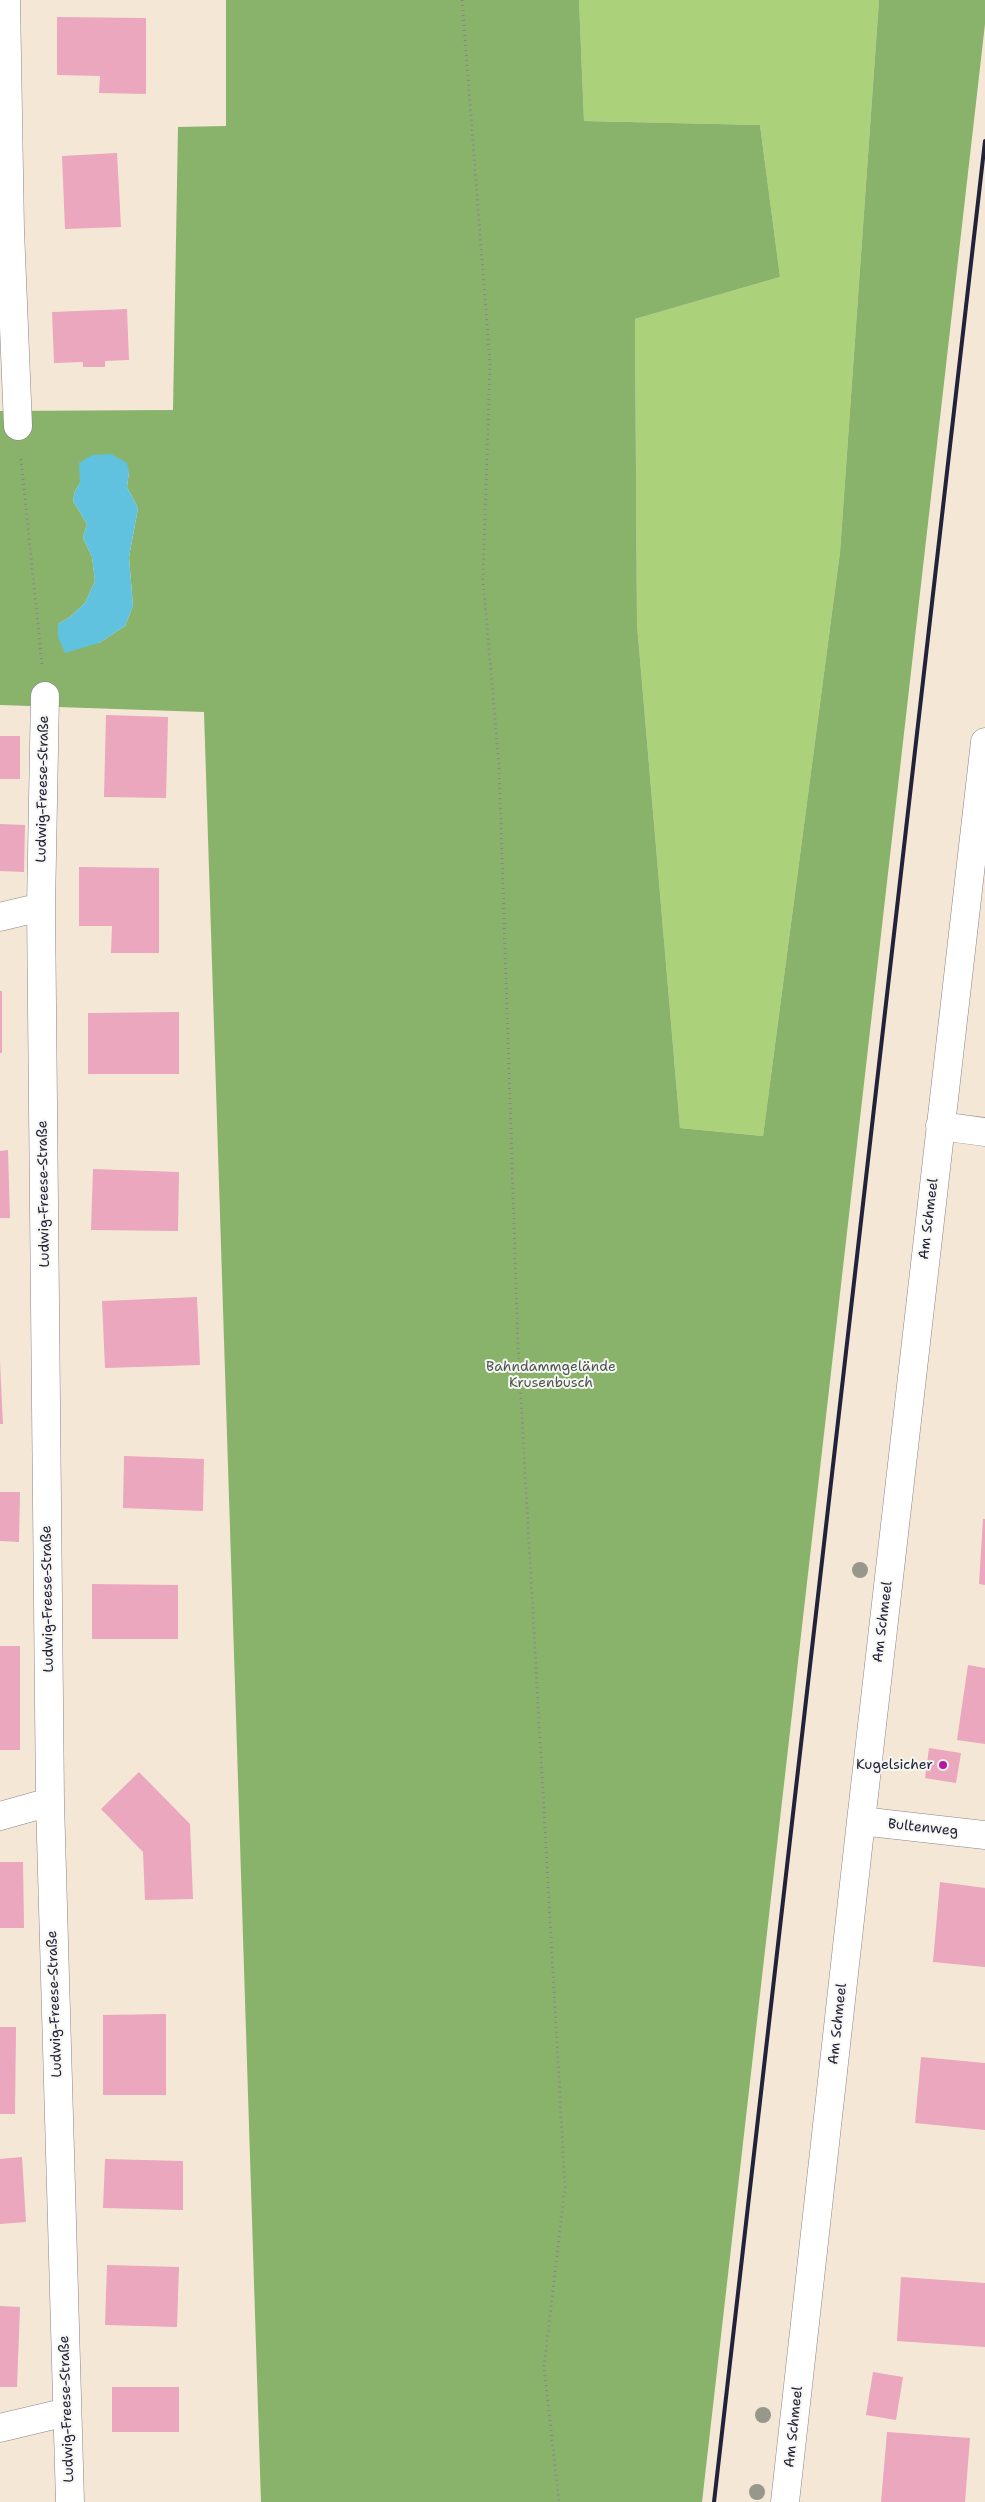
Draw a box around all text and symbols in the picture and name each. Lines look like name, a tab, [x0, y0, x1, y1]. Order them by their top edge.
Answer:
street label: Ludwig-Freese-Straße	[33, 715, 53, 863]
street label: Ludwig-Freese-Straße	[34, 1120, 54, 1268]
street label: Am Schmeel	[916, 1177, 942, 1261]
park label: Bahndammgelände Krusenbusch	[486, 1359, 616, 1391]
street label: Ludwig-Freese-Straße	[38, 1525, 58, 1673]
street label: Am Schmeel	[870, 1580, 896, 1664]
place label: Kugelsicher	[856, 1757, 933, 1773]
marker: Kugelsicher	[937, 1759, 949, 1771]
street label: Bultenweg	[887, 1816, 959, 1840]
street label: Ludwig-Freese-Straße	[44, 1930, 66, 2078]
street label: Am Schmeel	[825, 1982, 851, 2066]
street label: Ludwig-Freese-Straße	[56, 2335, 78, 2483]
street label: Am Schmeel	[781, 2385, 807, 2469]

